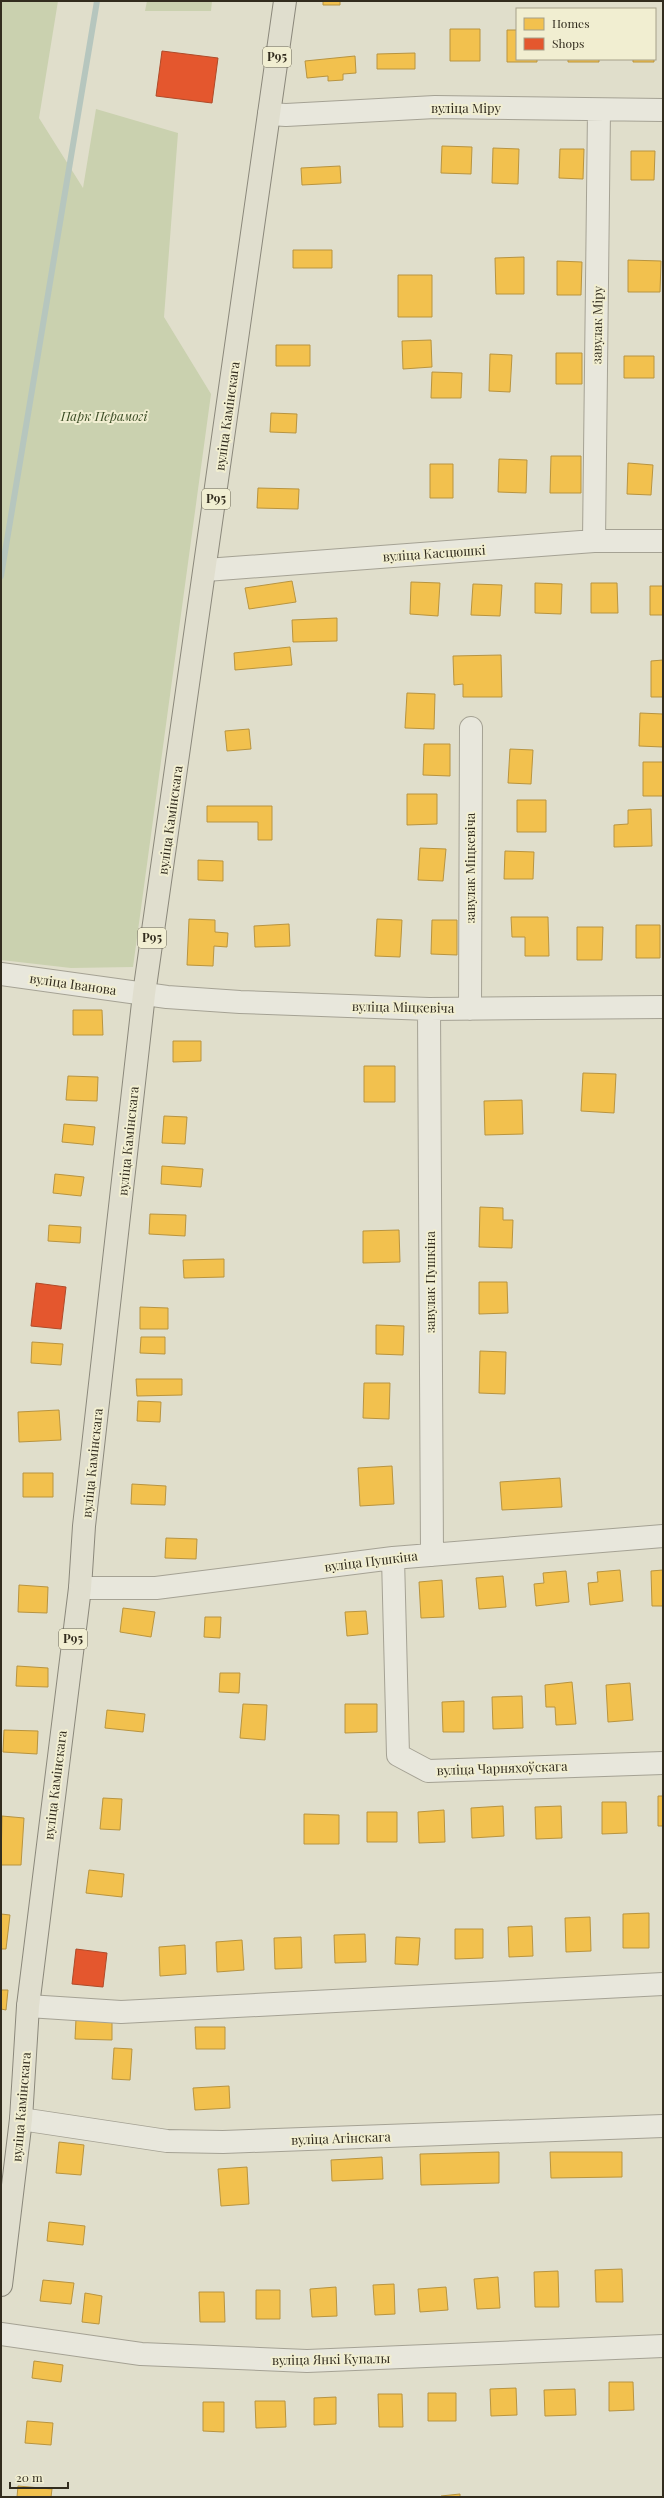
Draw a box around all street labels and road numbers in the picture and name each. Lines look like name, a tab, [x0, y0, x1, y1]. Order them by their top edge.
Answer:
road number: Р95	[263, 47, 291, 67]
street label: вуліца Міру	[431, 99, 501, 116]
street label: завулак Міру	[587, 285, 606, 364]
street label: вуліца Камінскага	[210, 360, 243, 472]
road number: Р95	[202, 489, 230, 509]
street label: вуліца Касцюшкі	[382, 540, 486, 565]
street label: вуліца Камінскага	[153, 764, 186, 876]
street label: завулак Міцкевіча	[461, 812, 478, 923]
road number: Р95	[138, 928, 166, 948]
street label: вуліца Іванова	[29, 969, 118, 998]
street label: вуліца Міцкевіча	[352, 997, 455, 1016]
street label: вуліца Камінскага	[113, 1085, 142, 1197]
street label: завулак Пушкіна	[421, 1230, 438, 1333]
street label: вуліца Камінскага	[77, 1407, 106, 1519]
street label: вуліца Пушкіна	[323, 1546, 419, 1575]
road number: Р95	[59, 1629, 87, 1649]
street label: вуліца Камінскага	[39, 1729, 70, 1841]
street label: вуліца Чарняхоўскага	[436, 1757, 568, 1778]
street label: вуліца Камінскага	[7, 2051, 34, 2162]
street label: вуліца Агінскага	[291, 2127, 392, 2148]
street label: вуліца Янкі Купалы	[272, 2349, 390, 2368]

